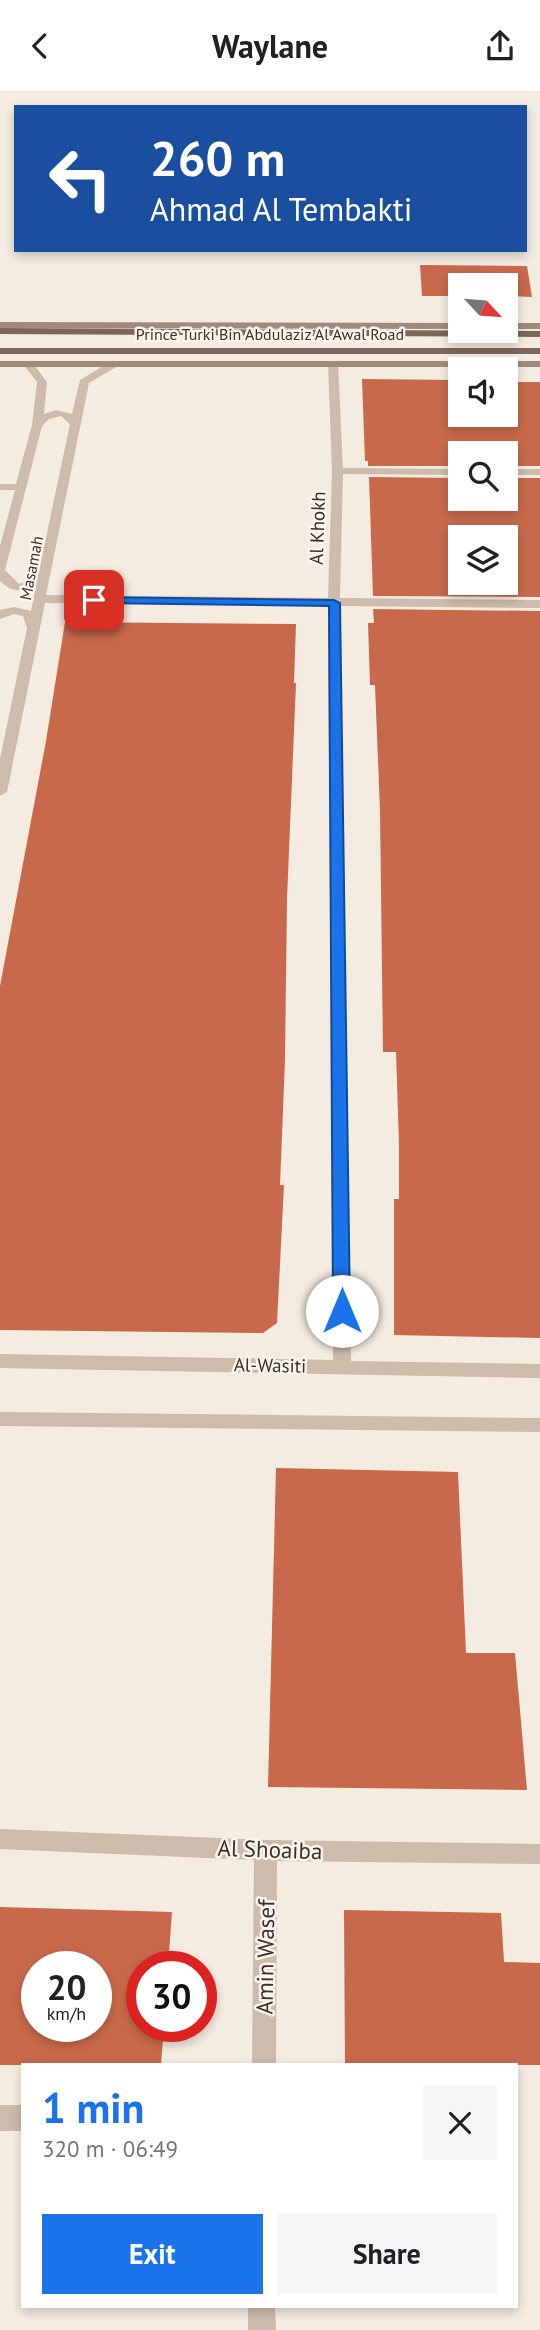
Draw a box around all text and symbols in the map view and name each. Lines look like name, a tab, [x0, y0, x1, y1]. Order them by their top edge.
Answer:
text: Waylane	[212, 25, 328, 67]
icon: back	[21, 27, 59, 65]
icon: share	[481, 27, 519, 65]
text: 260 m	[150, 126, 285, 190]
icon: left	[35, 133, 126, 224]
text: Ahmad Al Tembakti	[150, 188, 412, 230]
north arrow	[448, 273, 518, 343]
map controls	[448, 273, 518, 595]
street label: Prince Turki Bin Abdulaziz Al Awal Road	[136, 324, 404, 344]
button: sound	[448, 357, 518, 427]
button: search	[448, 441, 518, 511]
street label: Al Khokh	[304, 491, 330, 565]
button: layers	[448, 525, 518, 595]
street label: Masamah	[15, 534, 47, 602]
pin	[64, 570, 124, 630]
icon: arrive	[75, 581, 113, 619]
position arrow	[305, 1274, 379, 1348]
street label: Al-Wasiti	[234, 1352, 306, 1378]
street label: Al Shoaiba	[217, 1833, 323, 1865]
street label: Amin Wasef	[250, 1898, 281, 2015]
speed limit sign: 30	[126, 1951, 217, 2042]
text: 20	[47, 1964, 86, 2010]
text: km/h	[47, 2002, 86, 2025]
text: 1 min	[42, 2080, 144, 2135]
button: close	[423, 2086, 497, 2160]
text: 320 m · 06:49	[42, 2134, 178, 2163]
button: Exit	[42, 2214, 263, 2294]
button: Share	[277, 2214, 497, 2294]

